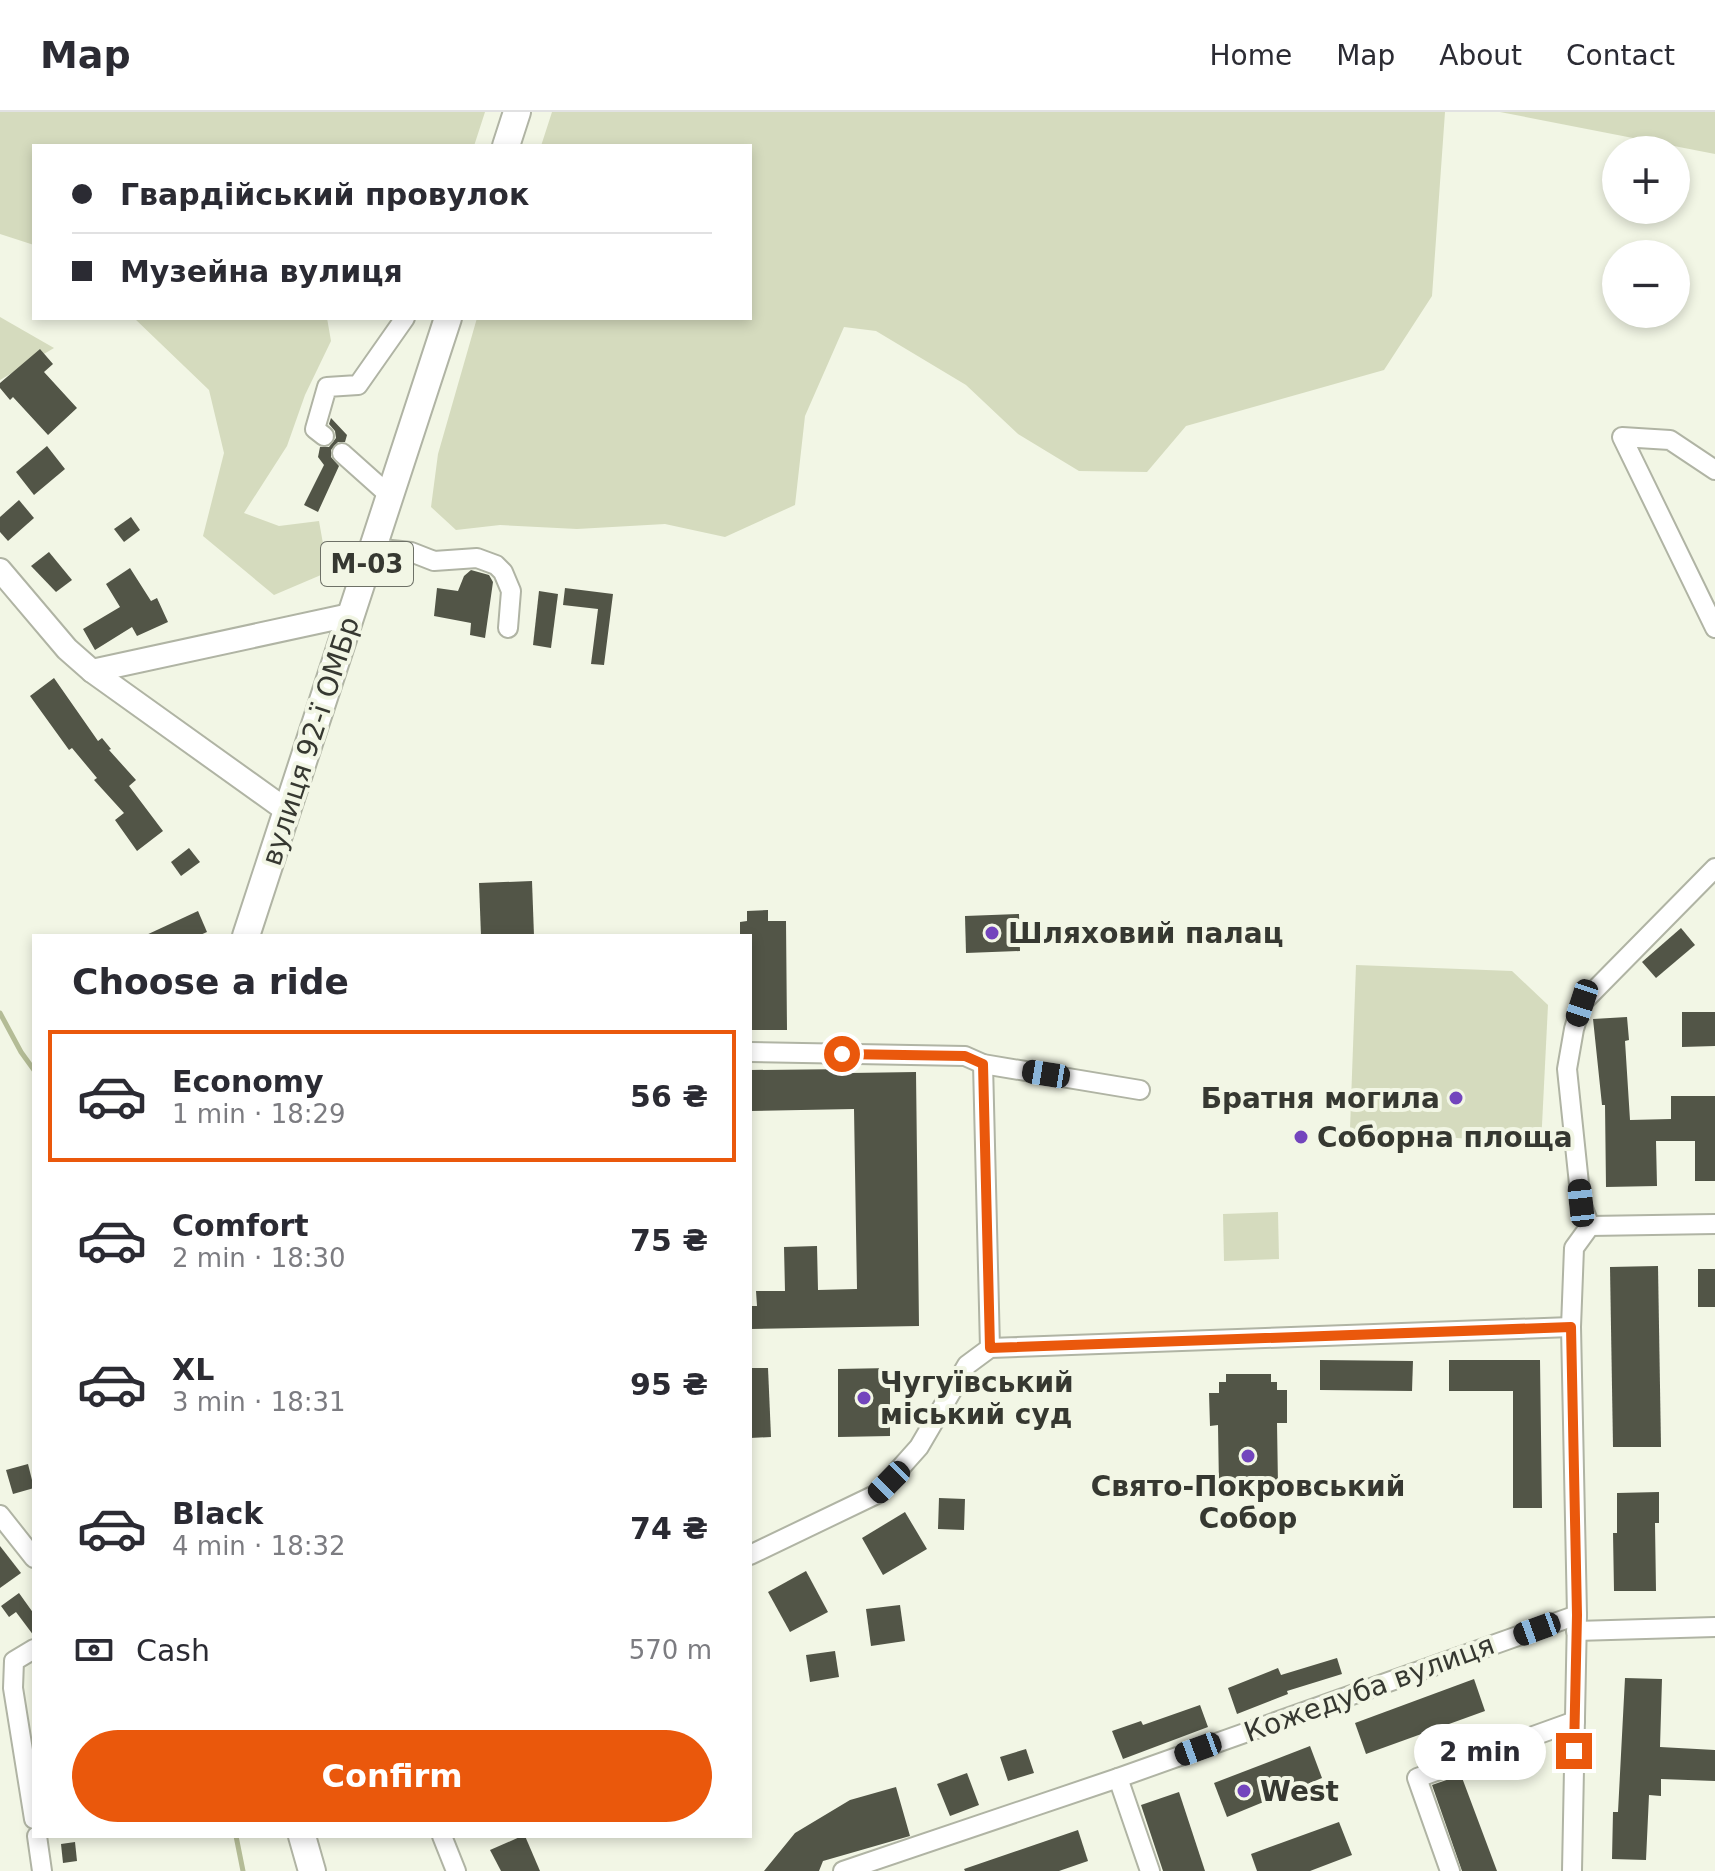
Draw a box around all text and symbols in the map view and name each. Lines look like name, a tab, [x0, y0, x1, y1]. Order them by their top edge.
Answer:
text: Map	[40, 33, 131, 77]
text: Home	[1209, 39, 1292, 72]
text: Map	[1336, 39, 1395, 72]
text: About	[1439, 39, 1522, 72]
text: Contact	[1566, 39, 1675, 72]
map controls	[1602, 136, 1690, 328]
button: +	[1602, 136, 1690, 224]
text: Гвардійський провулок	[120, 177, 529, 212]
button: −	[1602, 240, 1690, 328]
text: Музейна вулиця	[120, 254, 403, 289]
road number: М-03	[321, 542, 413, 586]
street label: вулиця 92-ї ОМБр	[255, 613, 366, 870]
place label: Шляховий палац	[1008, 917, 1283, 950]
marker: Шляховий палац	[983, 924, 1001, 942]
text: Choose a ride	[72, 961, 349, 1002]
car	[1563, 976, 1601, 1030]
route start	[824, 1036, 860, 1072]
car	[1020, 1058, 1072, 1090]
icon: car	[76, 1060, 148, 1132]
text: Economy	[172, 1064, 324, 1099]
text: 56 ₴	[630, 1079, 708, 1114]
place label: Братня могила	[1201, 1082, 1440, 1115]
marker: Братня могила	[1447, 1089, 1465, 1107]
text: 1 min · 18:29	[172, 1099, 346, 1129]
place label: Соборна площа	[1317, 1121, 1573, 1154]
marker: Соборна площа	[1292, 1128, 1310, 1146]
car	[1567, 1178, 1595, 1228]
icon: car	[76, 1204, 148, 1276]
text: Comfort	[172, 1208, 309, 1243]
text: 75 ₴	[630, 1223, 708, 1258]
text: 2 min · 18:30	[172, 1243, 346, 1273]
icon: car	[76, 1348, 148, 1420]
text: XL	[172, 1352, 214, 1387]
place label: Чугуївський міський суд	[880, 1366, 1074, 1431]
text: 95 ₴	[630, 1367, 708, 1402]
text: 3 min · 18:31	[172, 1387, 346, 1417]
marker: Чугуївський міський суд	[855, 1389, 873, 1407]
marker: Свято-Покровський Собор	[1239, 1447, 1257, 1465]
car	[864, 1457, 914, 1507]
place label: Свято-Покровський Собор	[1091, 1470, 1405, 1535]
icon: car	[76, 1492, 148, 1564]
text: Black	[172, 1496, 263, 1531]
text: 74 ₴	[630, 1511, 708, 1546]
text: 4 min · 18:32	[172, 1531, 346, 1561]
car	[1510, 1610, 1564, 1648]
icon: cash	[72, 1628, 116, 1672]
street label: Кожедуба вулиця	[1240, 1628, 1499, 1749]
text: Cash	[136, 1633, 210, 1668]
text: 570 m	[629, 1635, 712, 1665]
callout: 2 min	[1414, 1723, 1546, 1779]
button: Confirm	[72, 1730, 712, 1822]
car	[1171, 1730, 1225, 1768]
route end	[1556, 1733, 1592, 1769]
text: 2 min	[1439, 1737, 1521, 1767]
place label: West	[1260, 1775, 1339, 1808]
marker: West	[1235, 1782, 1253, 1800]

